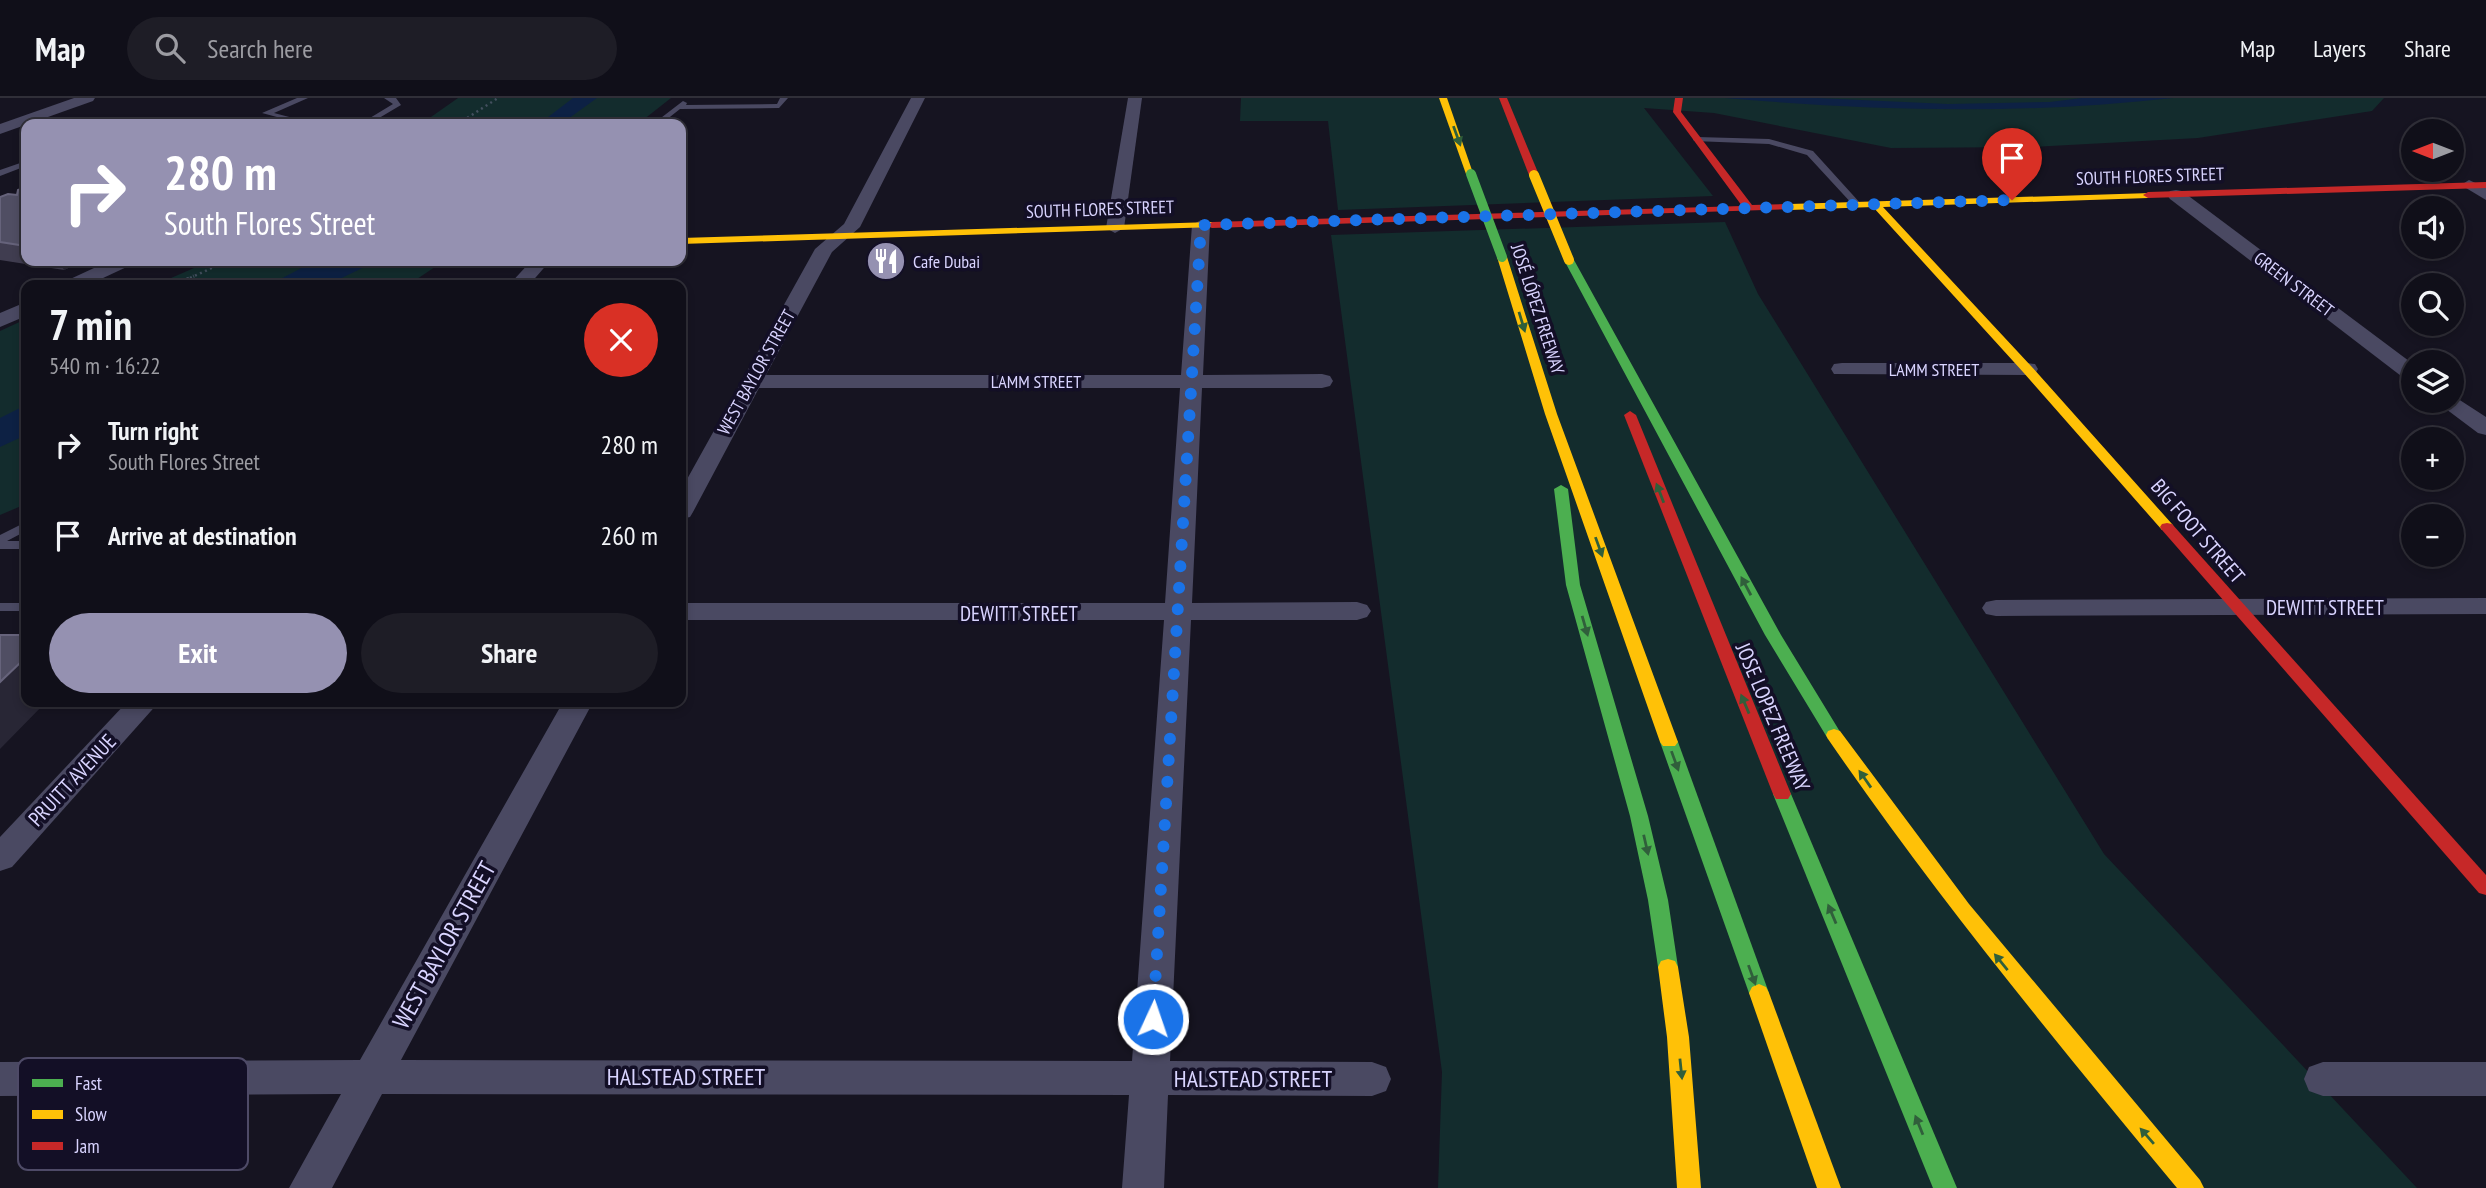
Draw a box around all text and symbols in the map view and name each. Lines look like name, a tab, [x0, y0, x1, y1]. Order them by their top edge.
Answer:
search box	[127, 17, 617, 80]
text: Map	[35, 27, 85, 70]
icon: search	[151, 29, 189, 67]
text: Search here	[207, 32, 313, 65]
text: Map	[2240, 33, 2275, 64]
text: Layers	[2313, 33, 2366, 64]
text: Share	[2404, 33, 2451, 64]
north arrow	[2401, 119, 2464, 182]
map controls	[2401, 119, 2464, 567]
one-way arrow	[1452, 125, 1463, 146]
pin	[1982, 128, 2042, 200]
icon: arrive	[1993, 139, 2031, 177]
text: 280 m	[164, 140, 277, 204]
icon: right	[49, 147, 140, 238]
street label: SOUTH FLORES STREET	[2076, 162, 2224, 190]
street label: SOUTH FLORES STREET	[1026, 195, 1174, 223]
button: sound	[2401, 196, 2464, 259]
text: South Flores Street	[164, 202, 375, 244]
restaurant icon: Cafe Dubai	[865, 240, 907, 282]
street label: JOSÉ LÓPEZ FREEWAY	[1506, 240, 1570, 378]
street label: GREEN STREET	[2249, 246, 2339, 322]
place label: Cafe Dubai	[913, 250, 980, 273]
button: search	[2401, 273, 2464, 336]
text: 7 min	[49, 297, 132, 352]
button: close	[584, 303, 658, 377]
street label: WEST BAYLOR STREET	[712, 305, 800, 439]
one-way arrow	[1517, 312, 1528, 333]
button: layers	[2401, 350, 2464, 413]
text: 540 m · 16:22	[49, 351, 161, 380]
street label: LAMM STREET	[1889, 358, 1979, 381]
street label: LAMM STREET	[991, 370, 1081, 393]
text: Turn right	[108, 414, 199, 447]
icon: right	[49, 426, 87, 464]
button: +	[2401, 427, 2464, 490]
text: 280 m	[600, 428, 658, 461]
text: South Flores Street	[108, 447, 260, 476]
street label: BIG FOOT STREET	[2145, 473, 2251, 589]
one-way arrow	[1655, 483, 1666, 504]
button: −	[2401, 504, 2464, 567]
icon: arrive	[49, 517, 87, 555]
text: Arrive at destination	[108, 519, 297, 552]
text: 260 m	[600, 519, 658, 552]
one-way arrow	[1593, 537, 1604, 558]
one-way arrow	[1740, 576, 1752, 596]
street label: DEWITT STREET	[2266, 594, 2385, 621]
street label: DEWITT STREET	[960, 600, 1079, 627]
button: Exit	[49, 613, 347, 693]
button: Share	[361, 613, 658, 693]
one-way arrow	[1581, 615, 1591, 636]
street label: JOSE LOPEZ FREEWAY	[1729, 638, 1817, 796]
one-way arrow	[1739, 694, 1750, 715]
street label: PRUITT AVENUE	[22, 728, 122, 832]
one-way arrow	[1670, 751, 1681, 772]
one-way arrow	[1859, 770, 1872, 789]
one-way arrow	[1640, 834, 1651, 856]
street label: WEST BAYLOR STREET	[385, 856, 503, 1034]
one-way arrow	[1826, 904, 1837, 925]
one-way arrow	[1994, 954, 2009, 971]
one-way arrow	[1747, 965, 1758, 986]
position arrow	[1116, 982, 1190, 1056]
legend	[18, 1058, 248, 1170]
one-way arrow	[1676, 1059, 1687, 1081]
street label: HALSTEAD STREET	[607, 1061, 765, 1092]
street label: HALSTEAD STREET	[1174, 1063, 1332, 1094]
text: Fast	[75, 1071, 103, 1095]
text: Slow	[75, 1102, 108, 1126]
one-way arrow	[1913, 1114, 1924, 1135]
one-way arrow	[2140, 1128, 2155, 1145]
text: Jam	[74, 1134, 100, 1158]

